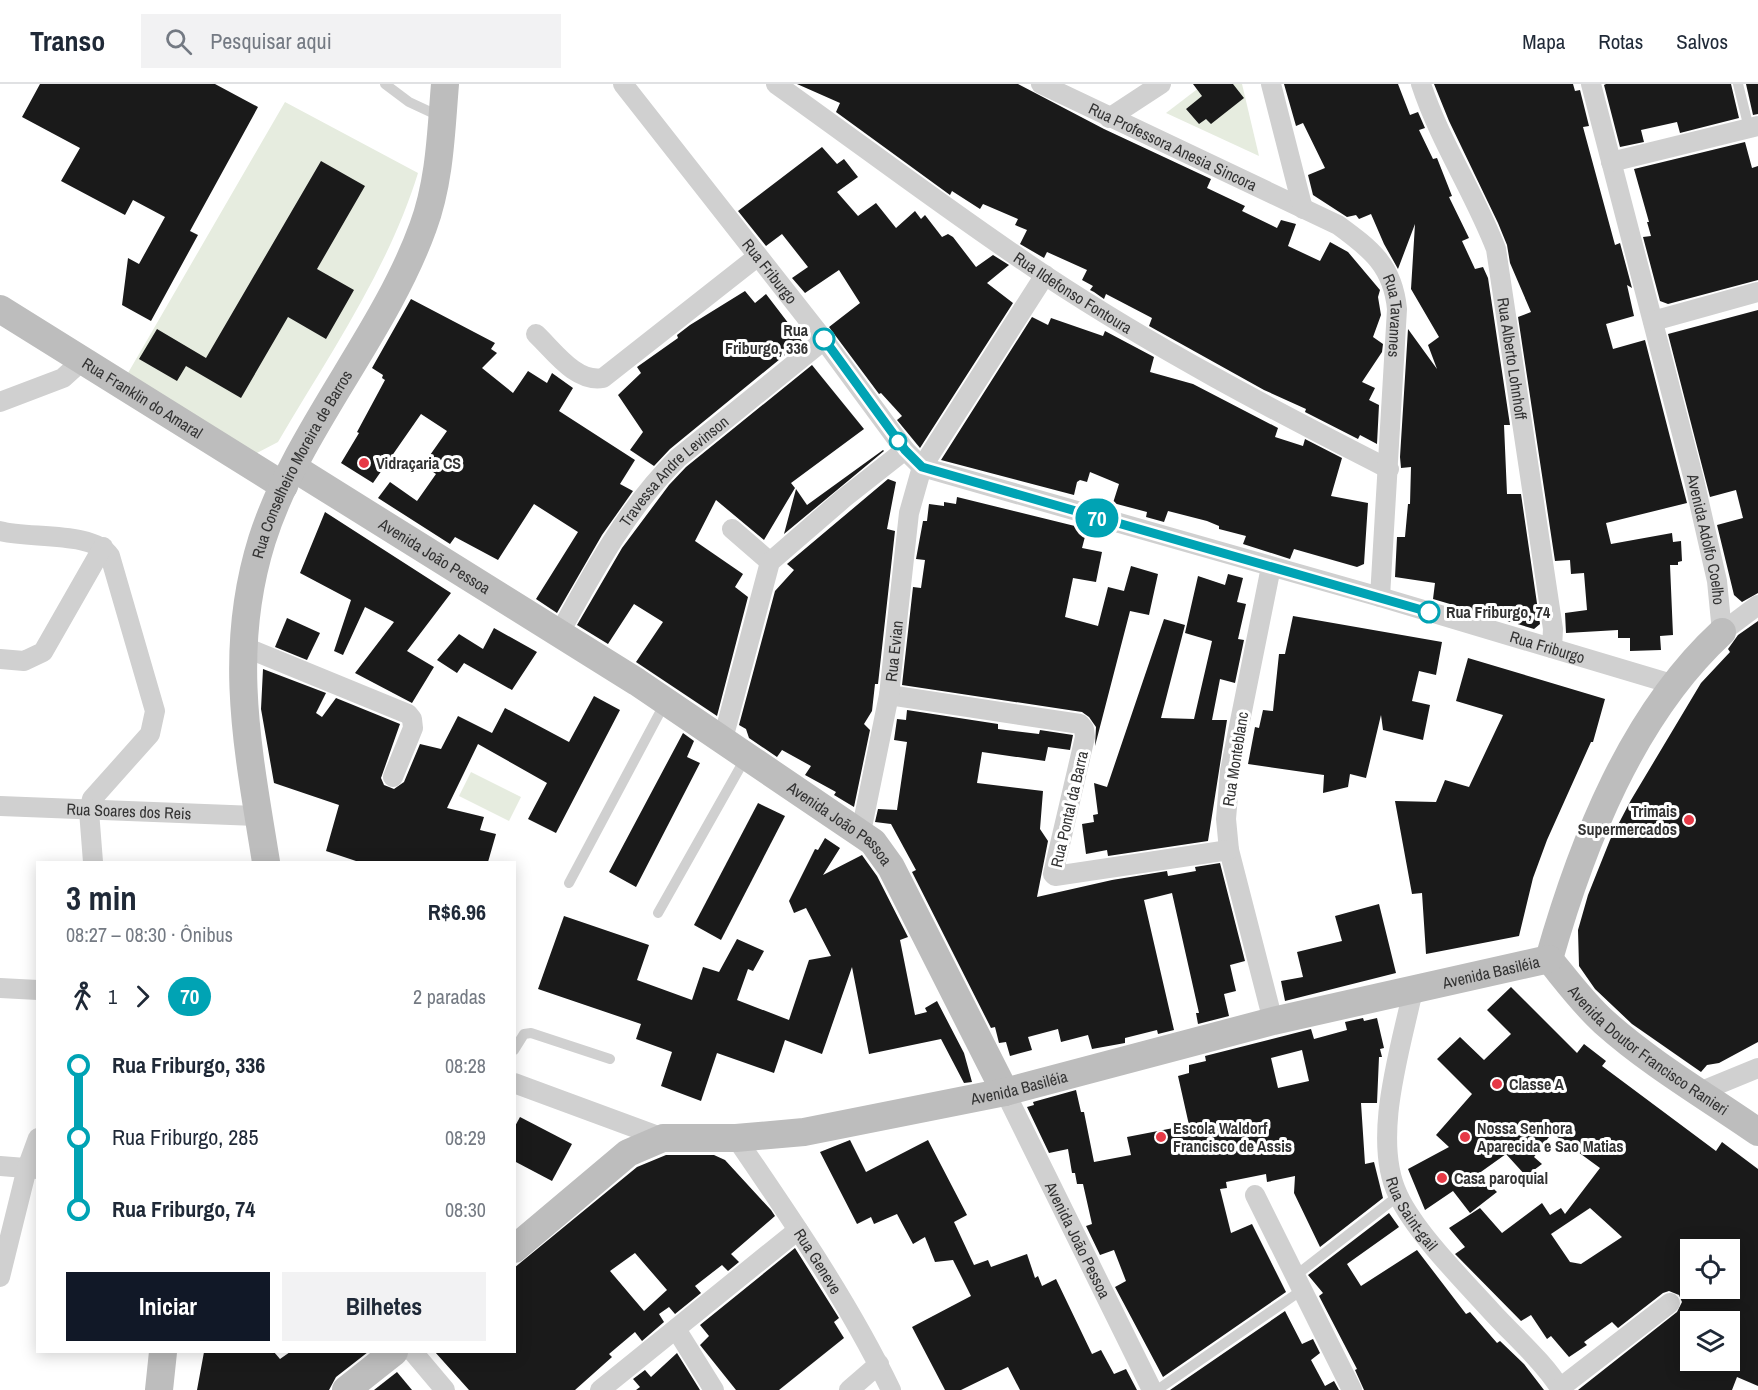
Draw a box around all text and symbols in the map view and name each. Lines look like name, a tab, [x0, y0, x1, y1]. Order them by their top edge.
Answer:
search box	[141, 14, 561, 68]
text: Transo	[30, 22, 105, 60]
icon: search	[162, 25, 195, 58]
text: Pesquisar aqui	[210, 26, 332, 56]
text: Mapa	[1522, 27, 1565, 56]
text: Rotas	[1598, 27, 1643, 56]
text: Salvos	[1676, 27, 1728, 56]
street label: Rua Professora Anesia Sincora	[1085, 97, 1261, 196]
street label: Rua Friburgo	[737, 234, 803, 308]
street label: Rua Ildefonso Fontoura	[1009, 246, 1137, 339]
street label: Rua Tavannes	[1378, 270, 1408, 358]
street label: Rua Alberto Lohnhoff	[1492, 296, 1533, 422]
place label: Rua Friburgo, 336	[725, 319, 809, 359]
marker: Rua Friburgo, 336	[813, 328, 835, 350]
street label: Rua Franklin do Amaral	[78, 352, 207, 444]
street label: Rua Conselheiro Moreira de Barros	[246, 366, 357, 561]
street label: Travessa Andre Levinson	[614, 411, 733, 531]
unlabelled marker	[889, 432, 907, 450]
place label: Vidraçaria CS	[376, 452, 461, 474]
marker: Vidraçaria CS	[357, 456, 371, 470]
street label: Avenida Adolfo Coelho	[1682, 471, 1730, 606]
line badge: 70	[1070, 498, 1124, 538]
text: 70	[1087, 504, 1107, 533]
street label: Avenida João Pessoa	[374, 512, 495, 599]
marker: Rua Friburgo, 74	[1418, 601, 1440, 623]
place label: Rua Friburgo, 74	[1446, 601, 1551, 623]
street label: Rua Evian	[880, 619, 908, 683]
street label: Rua Friburgo	[1507, 625, 1588, 668]
street label: Rua Monteblanc	[1217, 710, 1253, 808]
street label: Rua Pontal da Barra	[1045, 748, 1093, 869]
street label: Avenida João Pessoa	[782, 776, 898, 870]
street label: Rua Soares dos Reis	[66, 798, 192, 824]
place label: Trimais Supermercados	[1578, 800, 1677, 840]
marker: Trimais Supermercados	[1682, 813, 1696, 827]
text: 3 min	[66, 876, 137, 920]
text: R$6.96	[428, 897, 486, 927]
text: 08:27 – 08:30 · Ônibus	[66, 921, 233, 948]
street label: Avenida Basiléia	[1439, 950, 1542, 994]
icon: walk	[66, 980, 99, 1013]
icon: forward	[126, 980, 159, 1013]
street label: Avenida Doutor Francisco Ranieri	[1563, 980, 1733, 1120]
text: 70	[180, 982, 199, 1011]
text: 1	[108, 983, 117, 1010]
text: 2 paradas	[413, 983, 486, 1010]
text: Rua Friburgo, 336	[112, 1050, 265, 1080]
text: 08:28	[445, 1052, 486, 1079]
street label: Avenida Basiléia	[968, 1065, 1071, 1110]
place label: Classe A	[1509, 1073, 1564, 1095]
marker: Classe A	[1490, 1077, 1504, 1091]
place label: Escola Waldorf Francisco de Assis	[1173, 1117, 1292, 1157]
place label: Nossa Senhora Aparecida e Sao Matias	[1477, 1117, 1624, 1157]
text: Rua Friburgo, 285	[112, 1122, 258, 1152]
text: 08:29	[445, 1124, 486, 1151]
marker: Escola Waldorf Francisco de Assis	[1154, 1130, 1168, 1144]
marker: Nossa Senhora Aparecida e Sao Matias	[1458, 1130, 1472, 1144]
place label: Casa paroquial	[1454, 1167, 1548, 1189]
marker: Casa paroquial	[1435, 1171, 1449, 1185]
street label: Rua Saint-gail	[1381, 1174, 1443, 1255]
street label: Avenida João Pessoa	[1039, 1177, 1116, 1303]
text: Rua Friburgo, 74	[112, 1194, 255, 1224]
text: 08:30	[445, 1196, 486, 1223]
street label: Rua Geneve	[789, 1224, 847, 1298]
map controls	[1680, 1239, 1740, 1371]
button: locate	[1680, 1239, 1740, 1299]
button: Iniciar	[66, 1272, 270, 1341]
button: Bilhetes	[282, 1272, 486, 1341]
button: layers	[1680, 1311, 1740, 1371]

